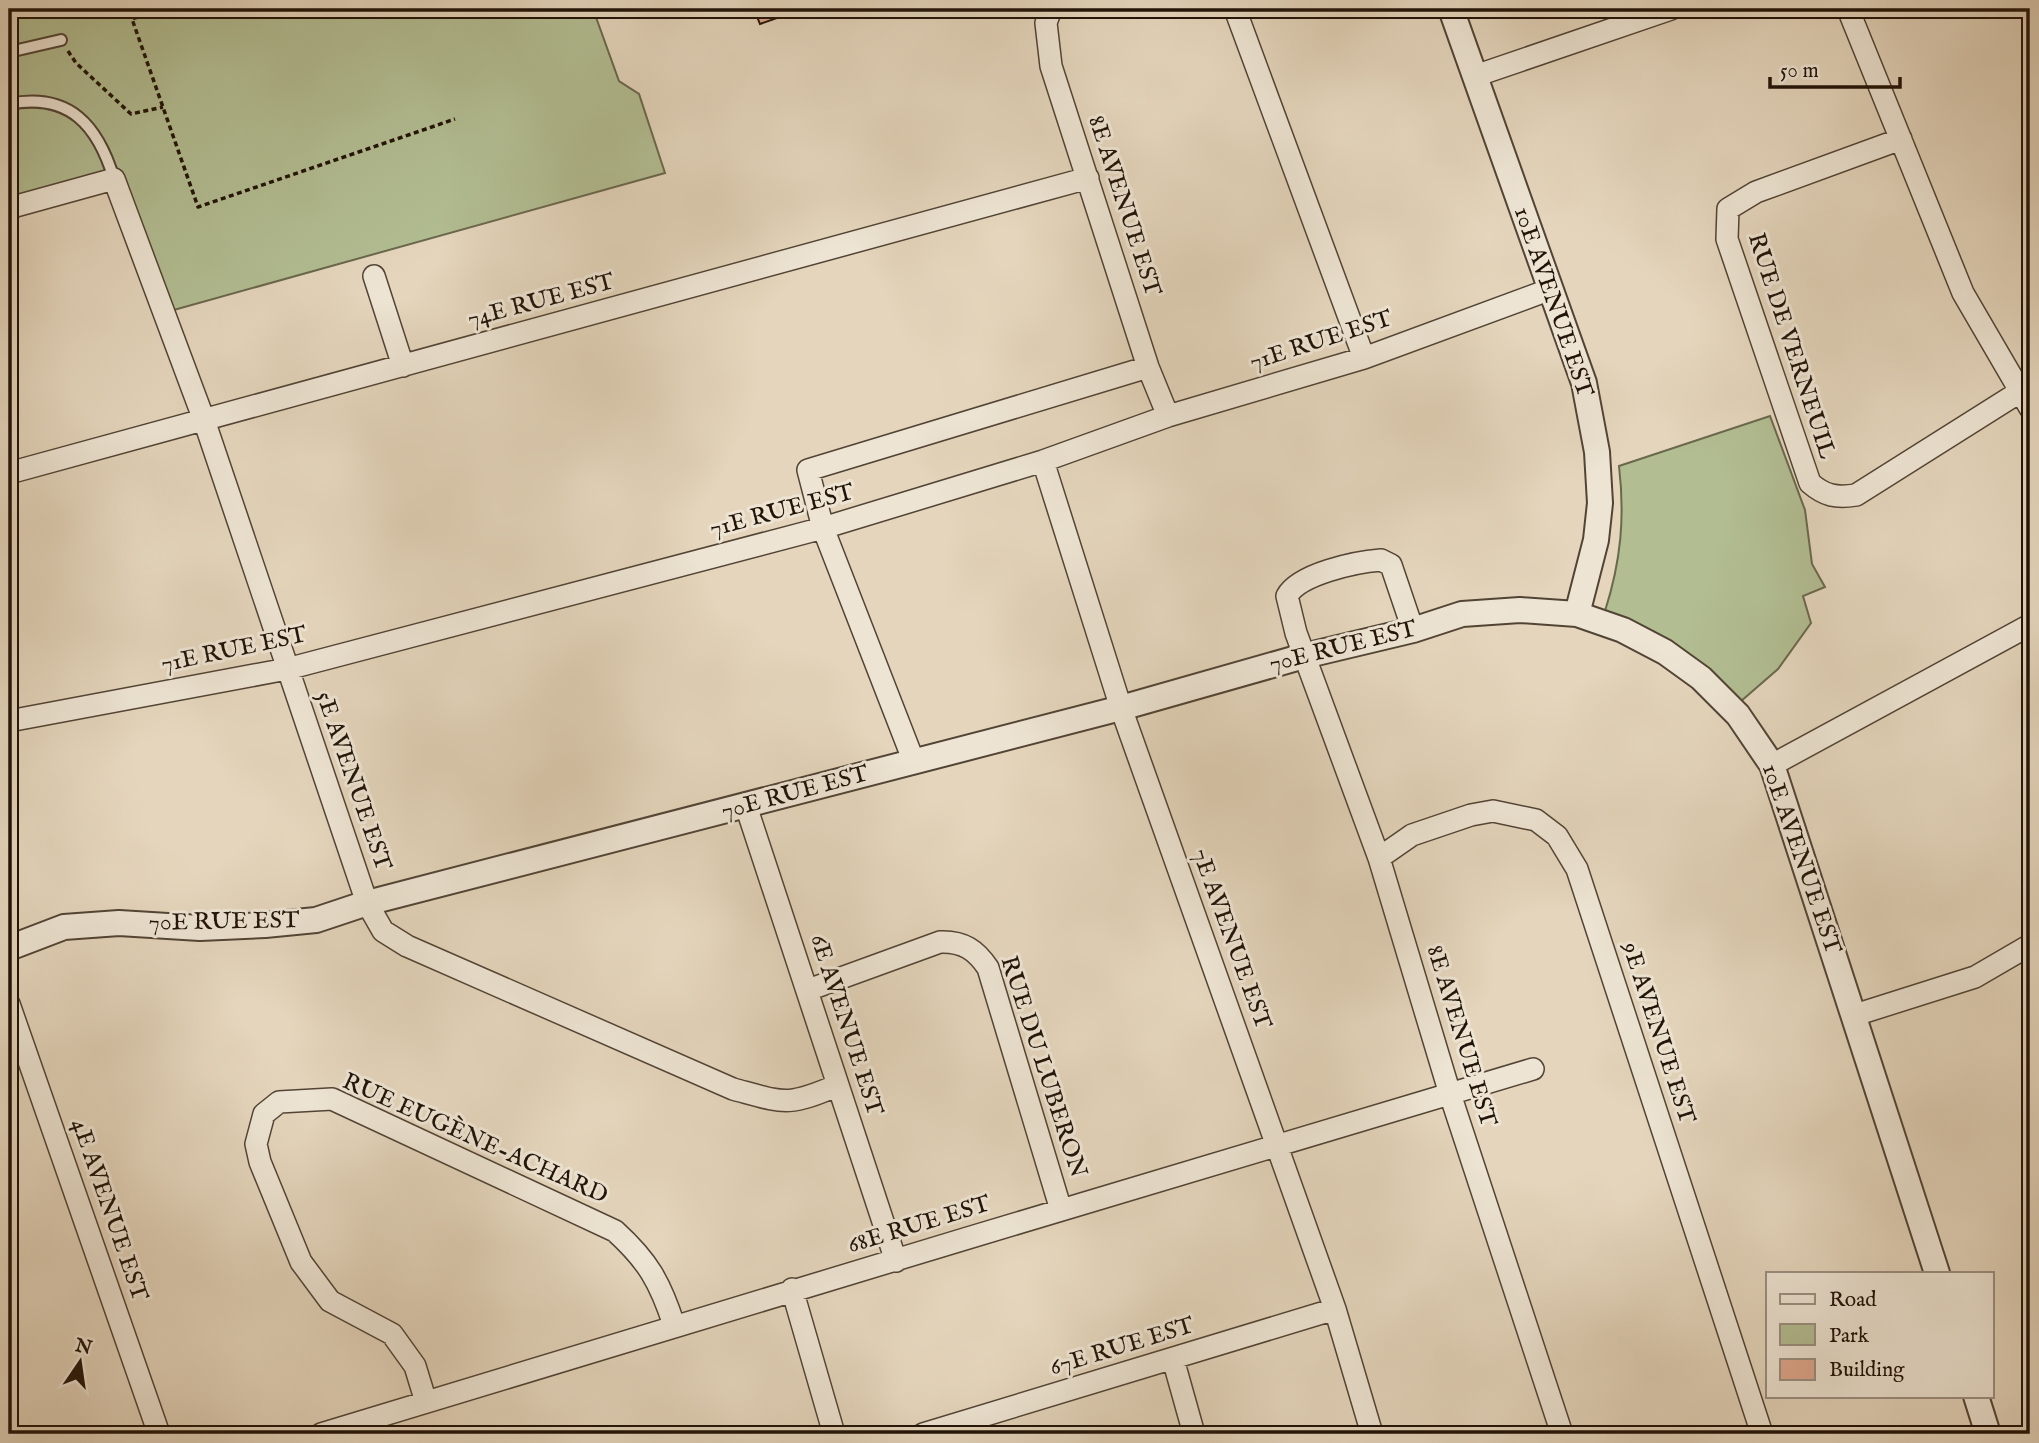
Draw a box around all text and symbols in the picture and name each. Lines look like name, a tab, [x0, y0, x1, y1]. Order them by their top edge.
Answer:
scale bar	[1770, 46, 1899, 90]
text: 50 m	[1780, 58, 1819, 85]
street label: 8E AVENUE EST	[1080, 112, 1168, 301]
street label: 10E AVENUE EST	[1506, 203, 1600, 402]
street label: RUE DE VERNEUIL	[1740, 229, 1842, 464]
street label: 74E RUE EST	[464, 266, 618, 335]
street label: 71E RUE EST	[1246, 303, 1397, 379]
street label: 71E RUE EST	[707, 477, 858, 545]
street label: 70E RUE EST	[1266, 614, 1420, 680]
street label: 71E RUE EST	[158, 619, 310, 681]
street label: 5E AVENUE EST	[308, 687, 398, 875]
street label: 70E RUE EST	[718, 758, 872, 827]
street label: 10E AVENUE EST	[1754, 760, 1848, 959]
street label: 7E AVENUE EST	[1184, 844, 1278, 1034]
street label: 70E RUE EST	[148, 905, 300, 939]
street label: 6E AVENUE EST	[802, 930, 890, 1120]
street label: 9E AVENUE EST	[1614, 937, 1702, 1128]
street label: 8E AVENUE EST	[1419, 942, 1503, 1131]
street label: RUE DU LUBERON	[993, 952, 1094, 1182]
street label: RUE EUGÈNE-ACHARD	[337, 1066, 613, 1212]
street label: 4E AVENUE EST	[63, 1115, 155, 1306]
street label: 68E RUE EST	[844, 1188, 994, 1261]
legend	[1766, 1272, 1994, 1398]
text: Road	[1829, 1287, 1877, 1314]
street label: 67E RUE EST	[1046, 1310, 1198, 1384]
text: Park	[1829, 1323, 1870, 1350]
north arrow	[46, 1328, 116, 1398]
text: N	[72, 1334, 95, 1361]
text: Building	[1829, 1357, 1905, 1384]

